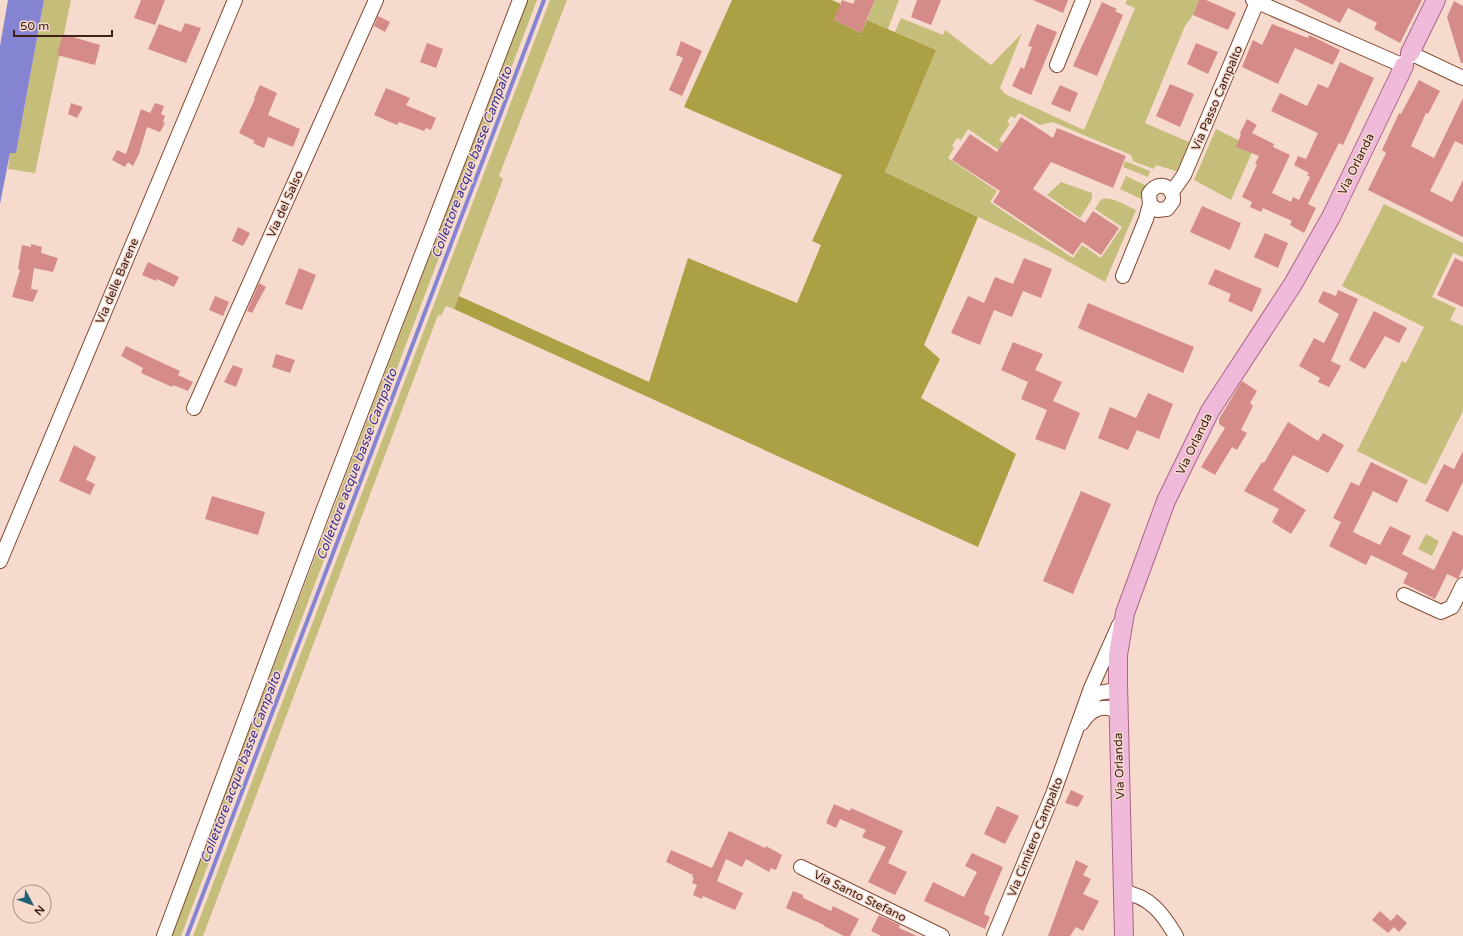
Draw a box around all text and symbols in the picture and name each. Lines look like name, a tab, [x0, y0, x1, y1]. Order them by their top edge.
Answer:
scale bar	[14, 12, 112, 38]
text: 50 m	[20, 19, 49, 33]
street label: Via Passo Campalto	[1189, 43, 1245, 153]
water label: Collettore acque basse Campalto	[428, 64, 516, 260]
street label: Via Orlanda	[1335, 131, 1377, 197]
street label: Via del Salso	[264, 168, 306, 240]
street label: Via delle Barene	[93, 236, 141, 326]
water label: Collettore acque basse Campalto	[313, 366, 401, 562]
street label: Via Orlanda	[1173, 411, 1215, 477]
water label: Collettore acque basse Campalto	[197, 669, 285, 865]
street label: Via Orlanda	[1111, 732, 1127, 800]
street label: Via Cimitero Campalto	[1005, 775, 1065, 899]
street label: Via Santo Stefano	[811, 867, 909, 925]
north arrow	[12, 884, 52, 924]
text: N	[31, 903, 47, 918]

